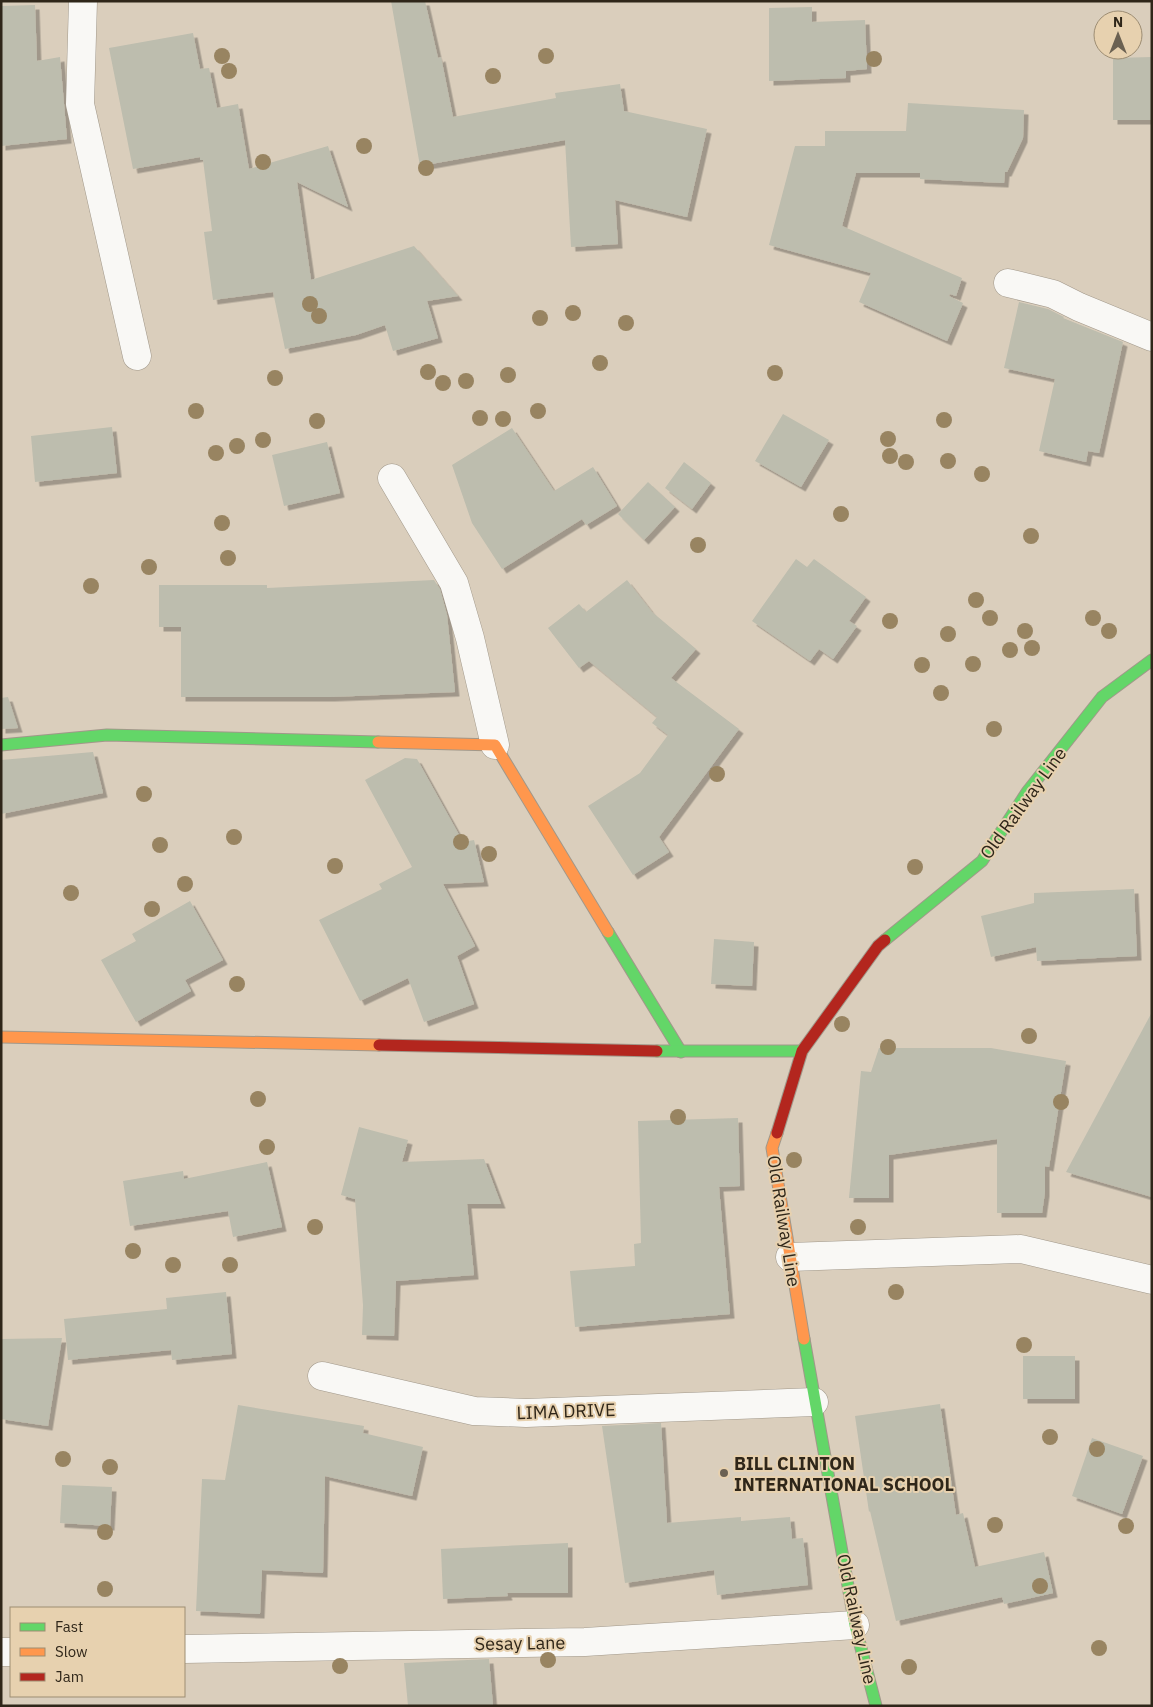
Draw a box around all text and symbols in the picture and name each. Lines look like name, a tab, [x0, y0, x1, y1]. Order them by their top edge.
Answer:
north arrow	[1093, 10, 1143, 60]
text: N	[1113, 13, 1123, 31]
street label: Old Railway Line	[975, 742, 1071, 863]
street label: Old Railway Line	[762, 1154, 806, 1288]
street label: LIMA DRIVE	[516, 1398, 616, 1424]
place label: BILL CLINTON INTERNATIONAL SCHOOL	[734, 1452, 954, 1496]
marker: BILL CLINTON INTERNATIONAL SCHOOL	[718, 1467, 730, 1479]
street label: Old Railway Line	[832, 1552, 882, 1686]
legend	[10, 1607, 185, 1697]
text: Fast	[55, 1617, 83, 1636]
street label: Sesay Lane	[475, 1631, 566, 1655]
text: Slow	[55, 1642, 88, 1661]
text: Jam	[55, 1667, 84, 1686]

